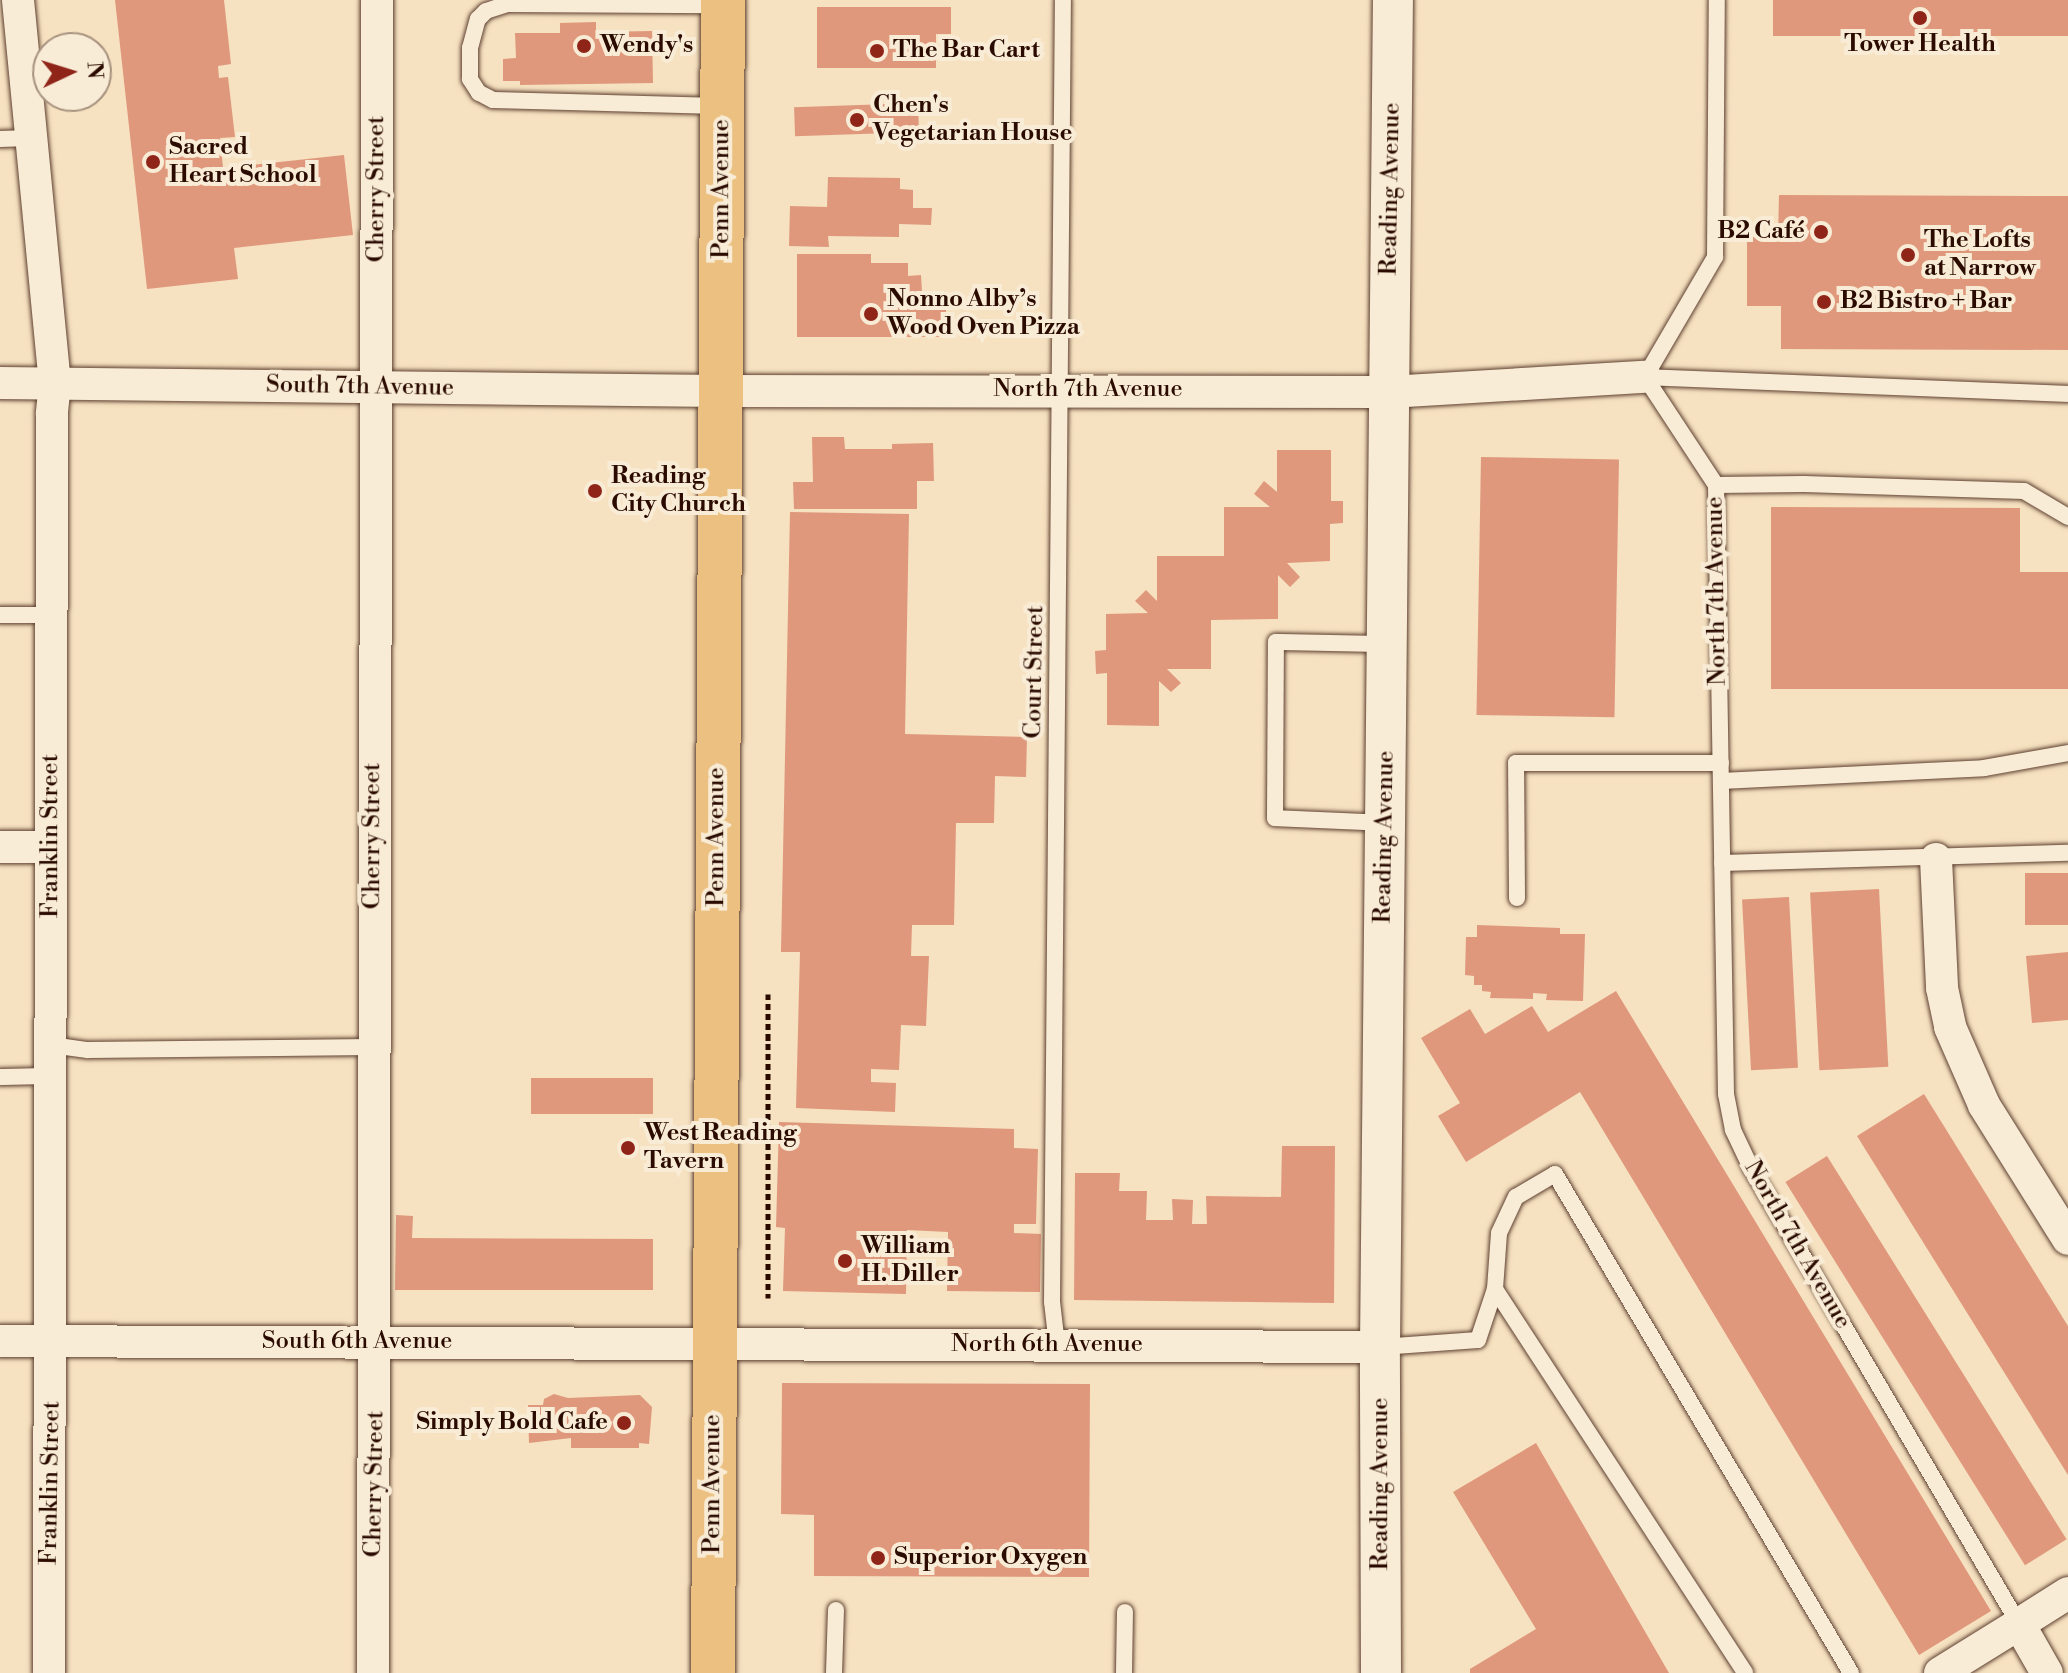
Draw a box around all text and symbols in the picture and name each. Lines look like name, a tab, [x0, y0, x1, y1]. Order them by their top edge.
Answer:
marker: Tower Health	[1911, 9, 1929, 27]
place label: Tower Health	[1844, 31, 1996, 59]
north arrow	[32, 32, 112, 112]
place label: Wendy's	[600, 32, 693, 60]
marker: Wendy's	[575, 37, 593, 55]
place label: The Bar Cart	[893, 37, 1040, 65]
marker: The Bar Cart	[868, 42, 886, 60]
text: N	[80, 61, 109, 80]
place label: Chen's Vegetarian House	[873, 92, 1072, 148]
street label: Reading Avenue	[1375, 102, 1407, 276]
marker: Chen's Vegetarian House	[848, 111, 866, 129]
street label: Cherry Street	[363, 116, 391, 262]
street label: Penn Avenue	[708, 119, 736, 259]
place label: Sacred Heart School	[169, 134, 317, 190]
marker: Sacred Heart School	[144, 153, 162, 171]
place label: B2 Café	[1717, 218, 1805, 246]
marker: B2 Café	[1812, 223, 1830, 241]
place label: The Lofts at Narrow	[1924, 227, 2036, 283]
marker: The Lofts at Narrow	[1899, 246, 1917, 264]
place label: Nonno Alby’s Wood Oven Pizza	[887, 286, 1080, 342]
place label: B2 Bistro + Bar	[1840, 288, 2012, 316]
marker: B2 Bistro + Bar	[1815, 293, 1833, 311]
marker: Nonno Alby’s Wood Oven Pizza	[862, 305, 880, 323]
street label: South 7th Avenue	[266, 371, 454, 403]
street label: North 7th Avenue	[993, 376, 1183, 404]
place label: Reading City Church	[611, 463, 746, 519]
marker: Reading City Church	[586, 482, 604, 500]
street label: North 7th Avenue	[1701, 496, 1733, 686]
street label: Court Street	[1019, 605, 1051, 739]
street label: Reading Avenue	[1369, 750, 1401, 924]
street label: Franklin Street	[37, 754, 65, 918]
street label: Cherry Street	[359, 763, 387, 909]
street label: Penn Avenue	[703, 767, 731, 907]
place label: West Reading Tavern	[644, 1120, 797, 1176]
marker: West Reading Tavern	[619, 1139, 637, 1157]
street label: North 7th Avenue	[1737, 1156, 1857, 1334]
place label: William H. Diller	[861, 1233, 959, 1289]
marker: William H. Diller	[836, 1252, 854, 1270]
street label: South 6th Avenue	[262, 1328, 452, 1356]
street label: North 6th Avenue	[951, 1331, 1143, 1359]
street label: Reading Avenue	[1367, 1398, 1395, 1570]
street label: Franklin Street	[35, 1401, 67, 1565]
place label: Simply Bold Cafe	[416, 1409, 608, 1437]
street label: Cherry Street	[359, 1410, 391, 1558]
marker: Simply Bold Cafe	[615, 1414, 633, 1432]
street label: Penn Avenue	[699, 1414, 727, 1554]
place label: Superior Oxygen	[894, 1544, 1087, 1572]
marker: Superior Oxygen	[869, 1549, 887, 1567]

